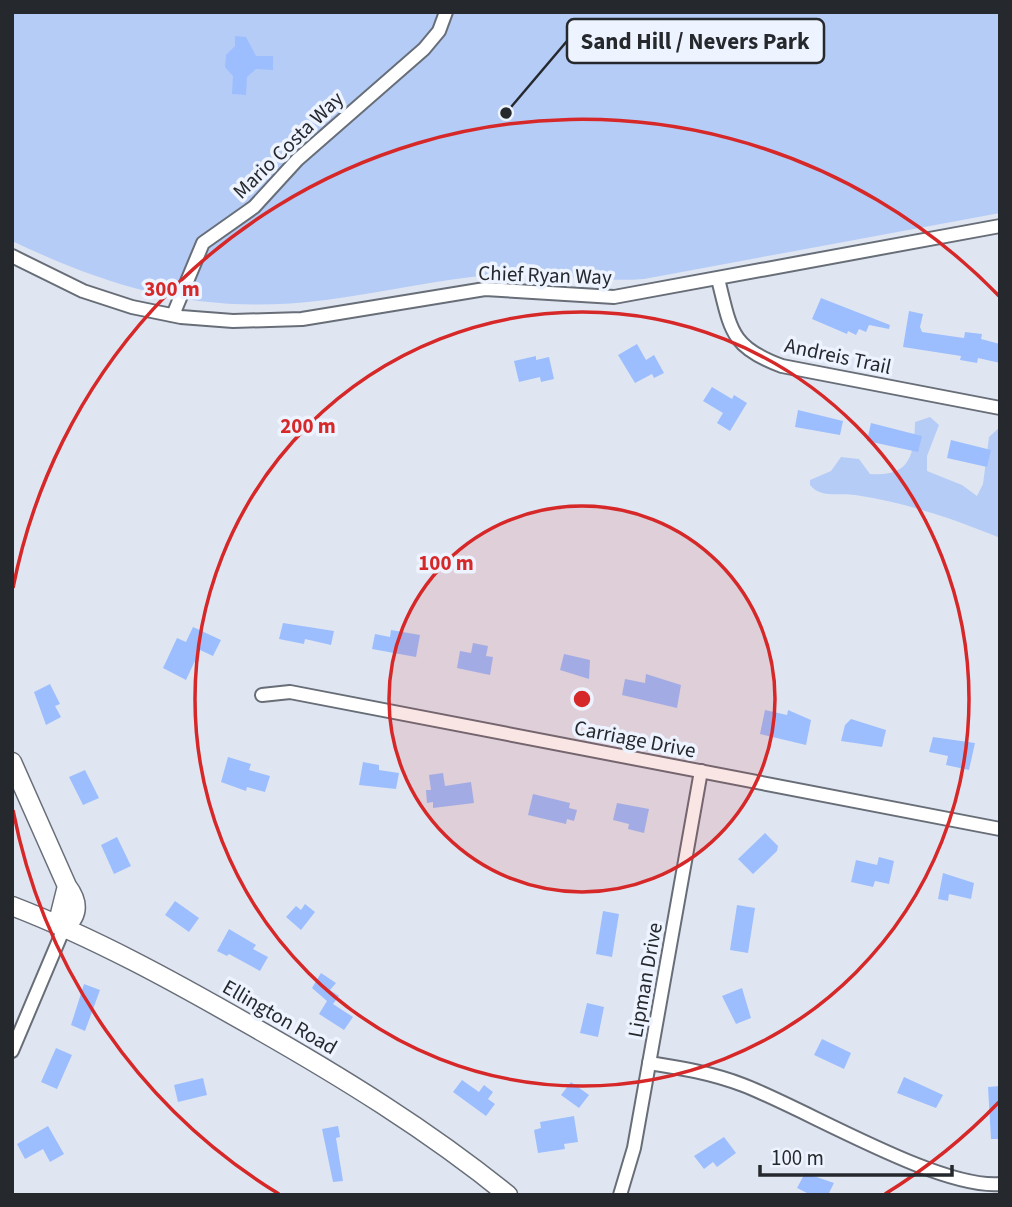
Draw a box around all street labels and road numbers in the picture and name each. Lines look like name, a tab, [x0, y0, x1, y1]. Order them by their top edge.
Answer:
street label: Mario Costa Way	[226, 84, 350, 206]
street label: Chief Ryan Way	[478, 258, 612, 292]
street label: Andreis Trail	[782, 330, 894, 382]
street label: Carriage Drive	[572, 713, 698, 765]
street label: Lipman Drive	[620, 920, 670, 1040]
street label: Ellington Road	[217, 972, 343, 1062]

